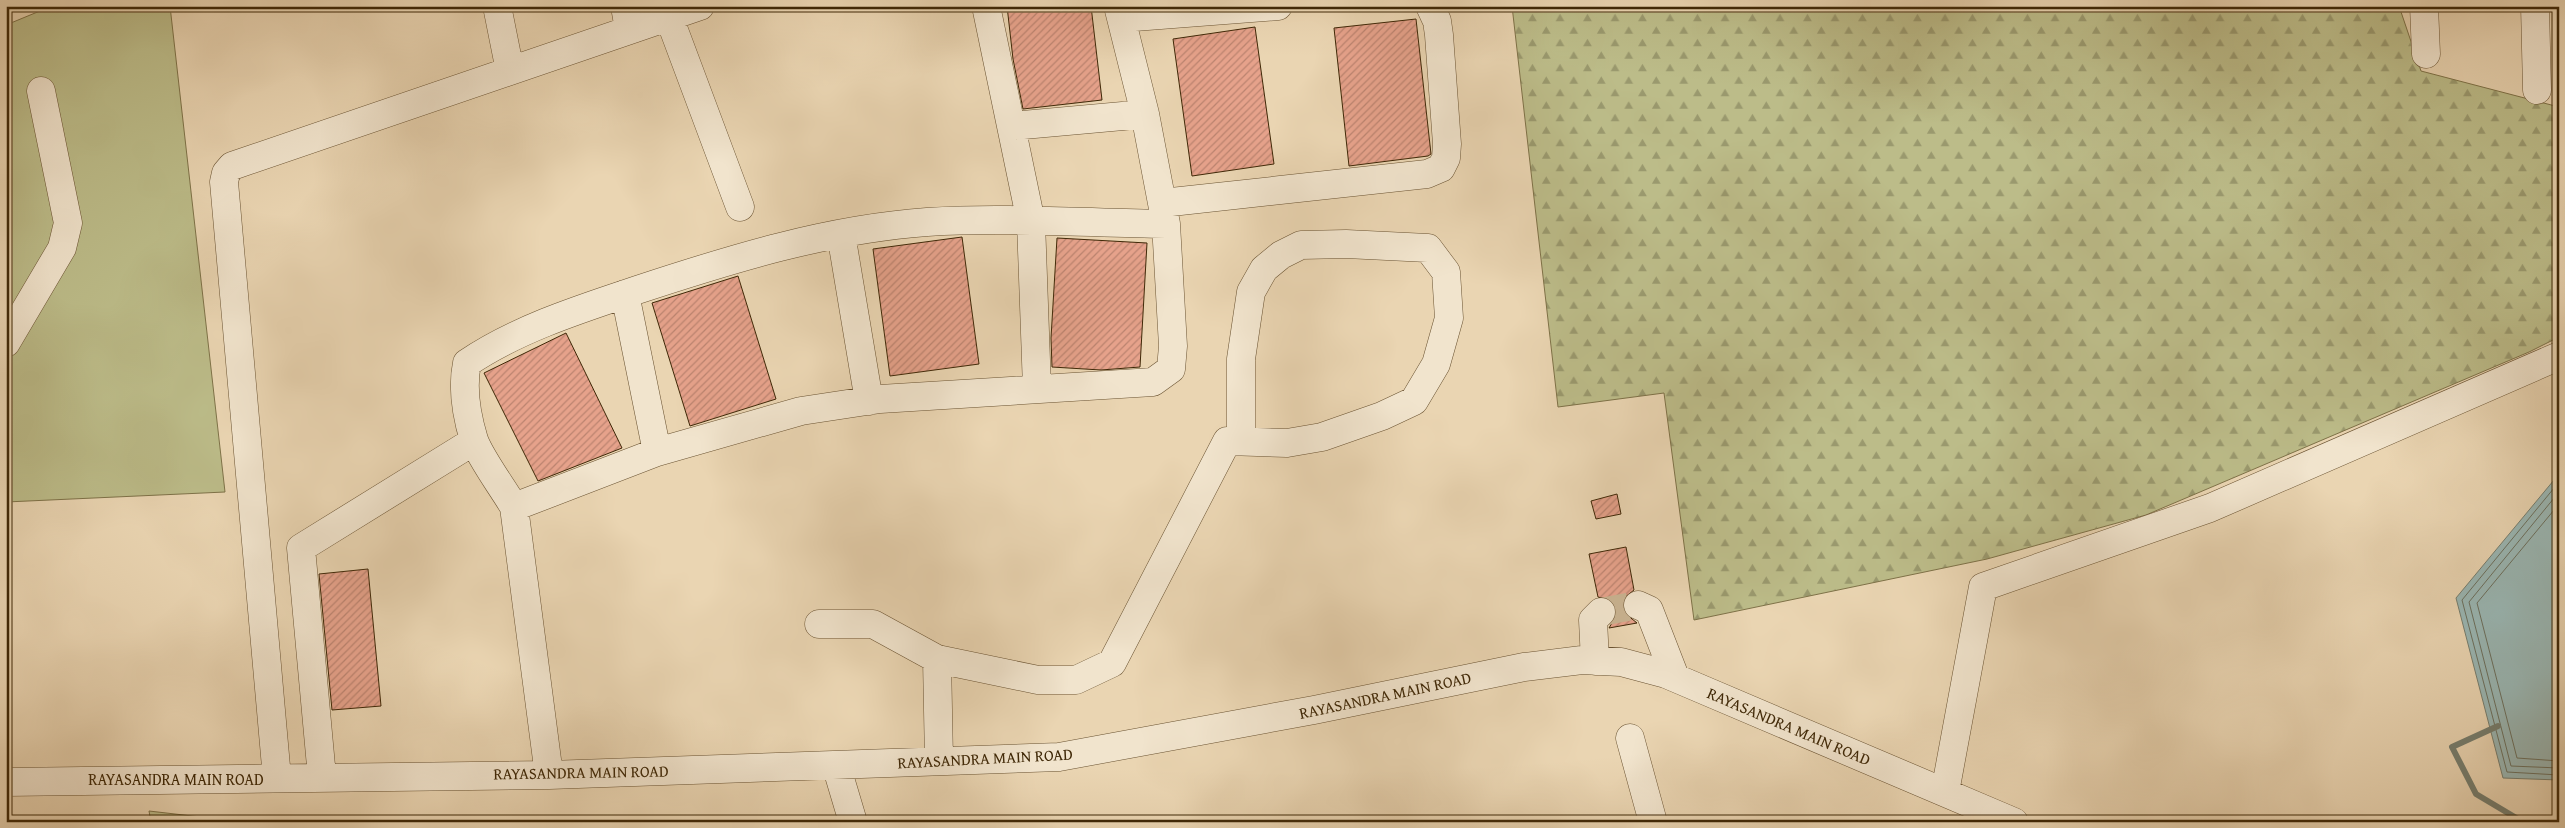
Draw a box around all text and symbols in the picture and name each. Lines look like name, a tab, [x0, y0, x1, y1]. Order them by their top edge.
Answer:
street label: RAYASANDRA MAIN ROAD	[1297, 665, 1474, 725]
street label: RAYASANDRA MAIN ROAD	[1704, 681, 1875, 771]
street label: RAYASANDRA MAIN ROAD	[897, 741, 1073, 775]
street label: RAYASANDRA MAIN ROAD	[493, 758, 669, 786]
street label: RAYASANDRA MAIN ROAD	[88, 767, 264, 791]

